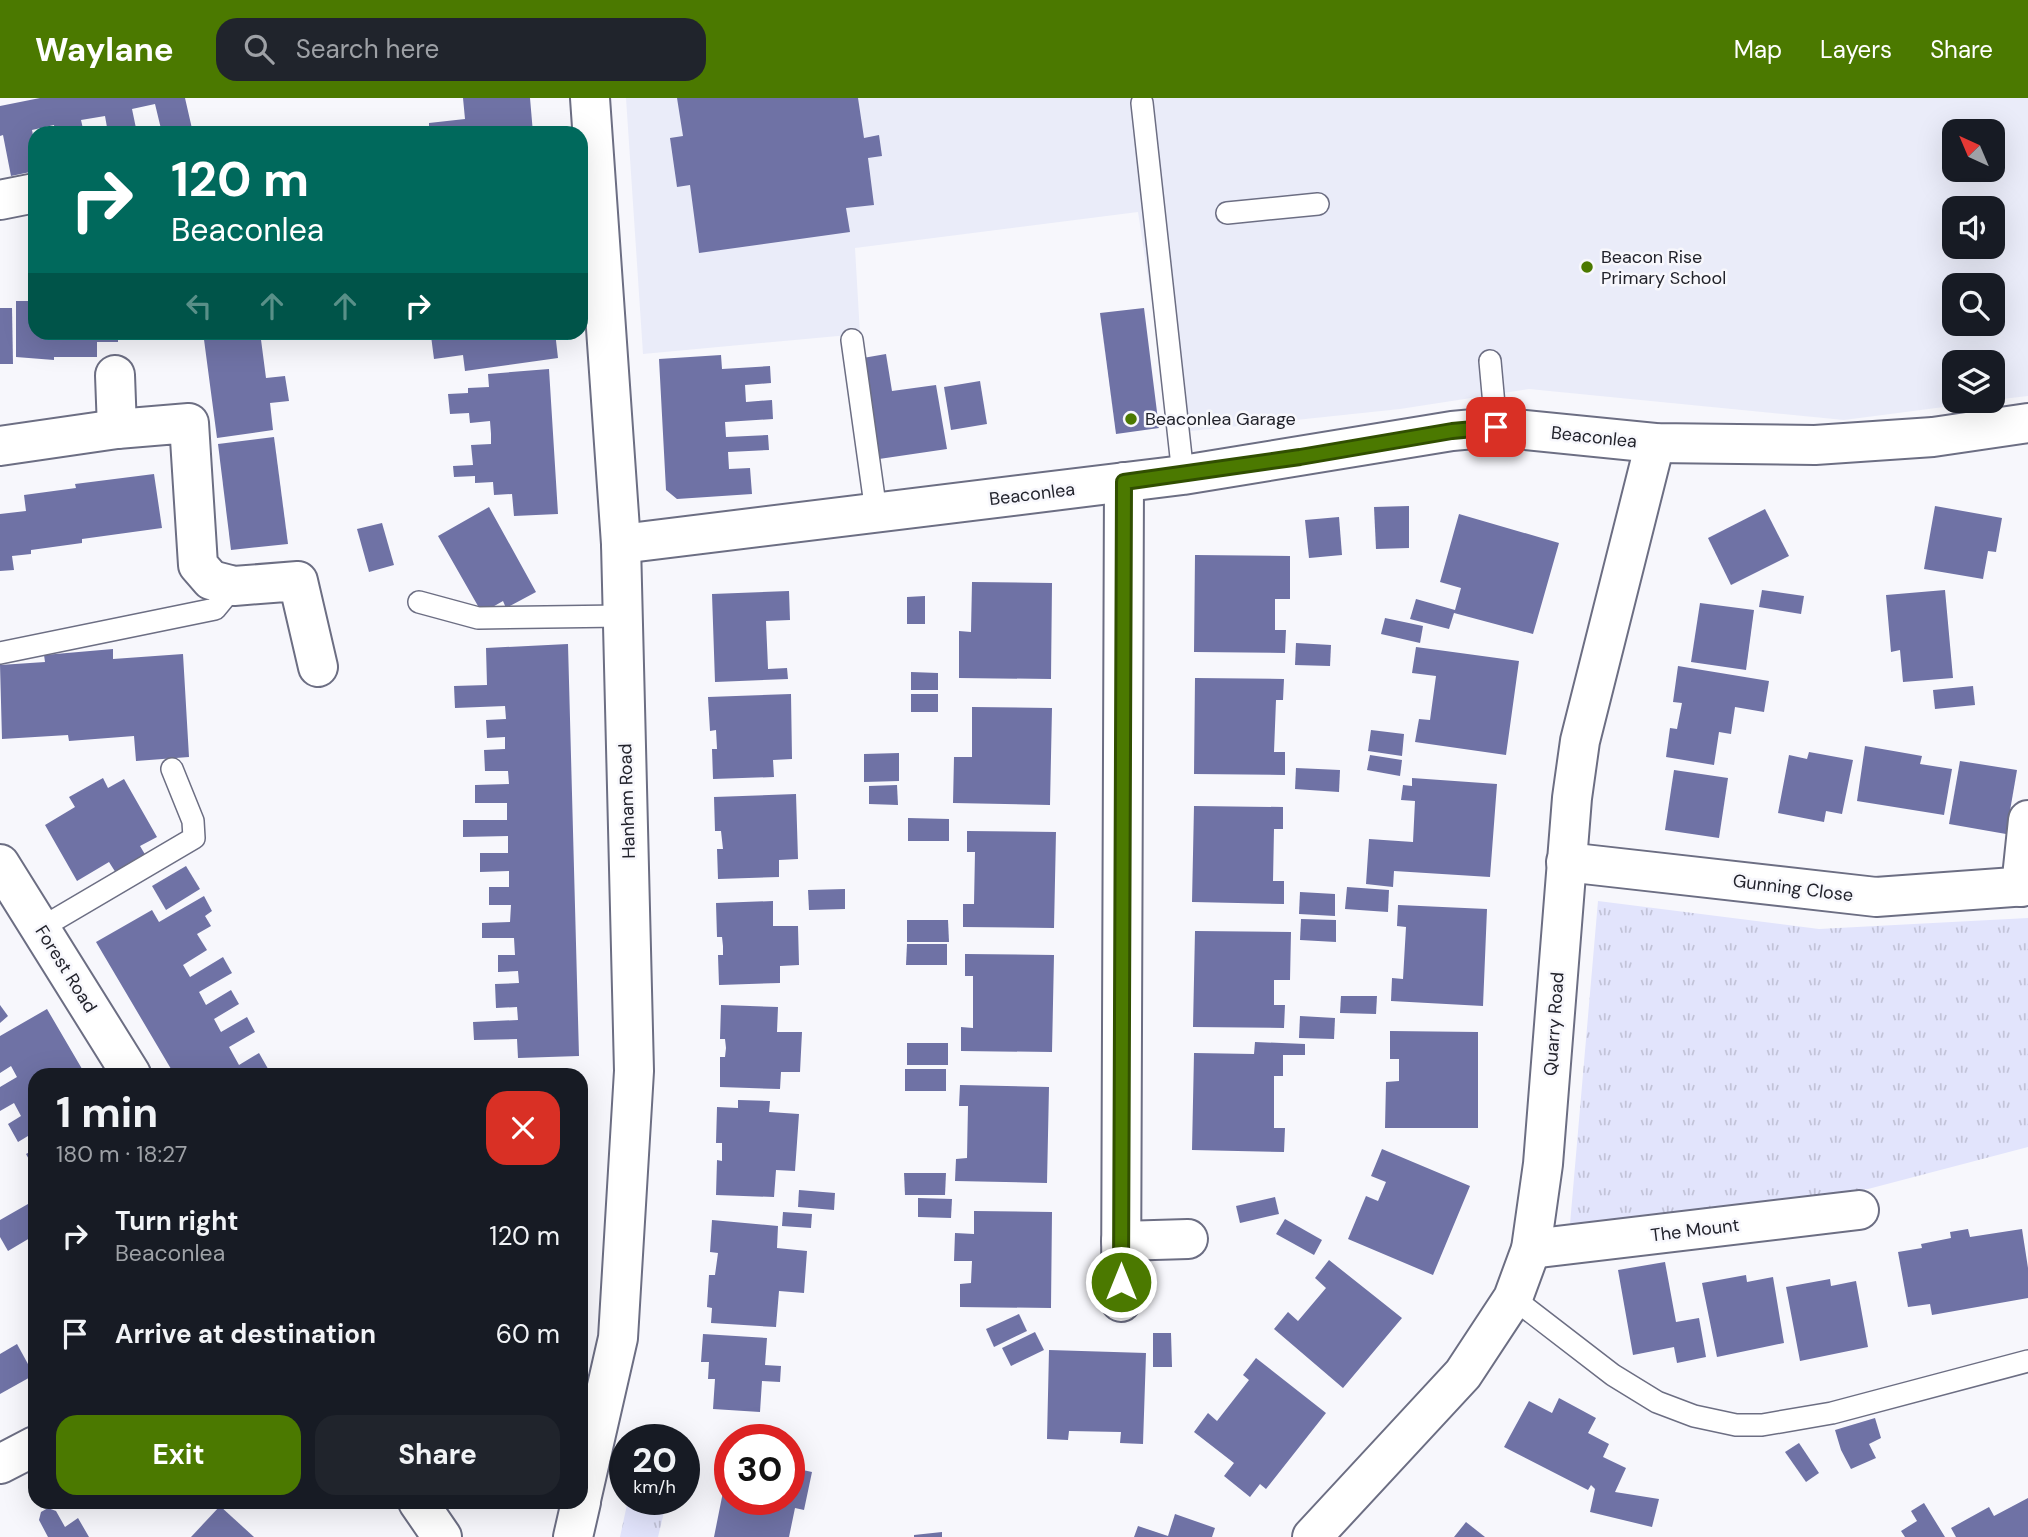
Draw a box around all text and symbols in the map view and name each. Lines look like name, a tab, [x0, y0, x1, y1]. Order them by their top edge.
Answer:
search box	[216, 18, 706, 81]
text: Waylane	[35, 28, 174, 71]
icon: search	[240, 30, 278, 68]
text: Search here	[296, 32, 439, 66]
text: Map	[1734, 34, 1782, 65]
text: Layers	[1820, 34, 1892, 65]
text: Share	[1930, 34, 1993, 65]
north arrow	[1942, 119, 2006, 182]
map controls	[1942, 119, 2005, 413]
text: 120 m	[171, 147, 309, 211]
icon: right	[56, 154, 147, 245]
button: sound	[1942, 196, 2005, 259]
text: Beaconlea	[171, 209, 324, 251]
place label: Beacon Rise Primary School	[1601, 245, 1726, 290]
marker: Beacon Rise Primary School	[1579, 259, 1595, 275]
button: search	[1942, 273, 2005, 336]
icon: left	[180, 287, 218, 325]
icon: ahead	[253, 287, 291, 325]
icon: ahead	[326, 287, 364, 325]
icon: right	[399, 287, 437, 325]
button: layers	[1942, 350, 2005, 413]
pin	[1466, 397, 1526, 457]
place label: Beaconlea Garage	[1145, 407, 1296, 431]
icon: arrive	[1477, 408, 1515, 446]
marker: Beaconlea Garage	[1123, 411, 1139, 427]
street label: Beaconlea	[1550, 421, 1638, 453]
street label: Beaconlea	[988, 477, 1076, 511]
street label: Hanham Road	[613, 743, 641, 859]
street label: Gunning Close	[1732, 869, 1854, 907]
street label: Forest Road	[30, 921, 102, 1017]
street label: Quarry Road	[1538, 971, 1570, 1077]
text: 1 min	[56, 1085, 158, 1140]
button: close	[486, 1091, 560, 1165]
text: 180 m · 18:27	[56, 1139, 187, 1169]
text: Turn right	[115, 1204, 239, 1238]
street label: The Mount	[1649, 1213, 1741, 1247]
icon: right	[56, 1217, 94, 1255]
text: 120 m	[489, 1219, 560, 1253]
text: Beaconlea	[115, 1238, 225, 1268]
position arrow	[1084, 1245, 1158, 1319]
icon: arrive	[56, 1315, 94, 1353]
text: Arrive at destination	[115, 1317, 376, 1351]
text: 60 m	[496, 1317, 560, 1351]
button: Exit	[56, 1415, 301, 1495]
button: Share	[315, 1415, 560, 1495]
speed limit sign: 30	[714, 1424, 805, 1515]
text: 20	[632, 1437, 677, 1483]
text: km/h	[633, 1475, 676, 1499]

